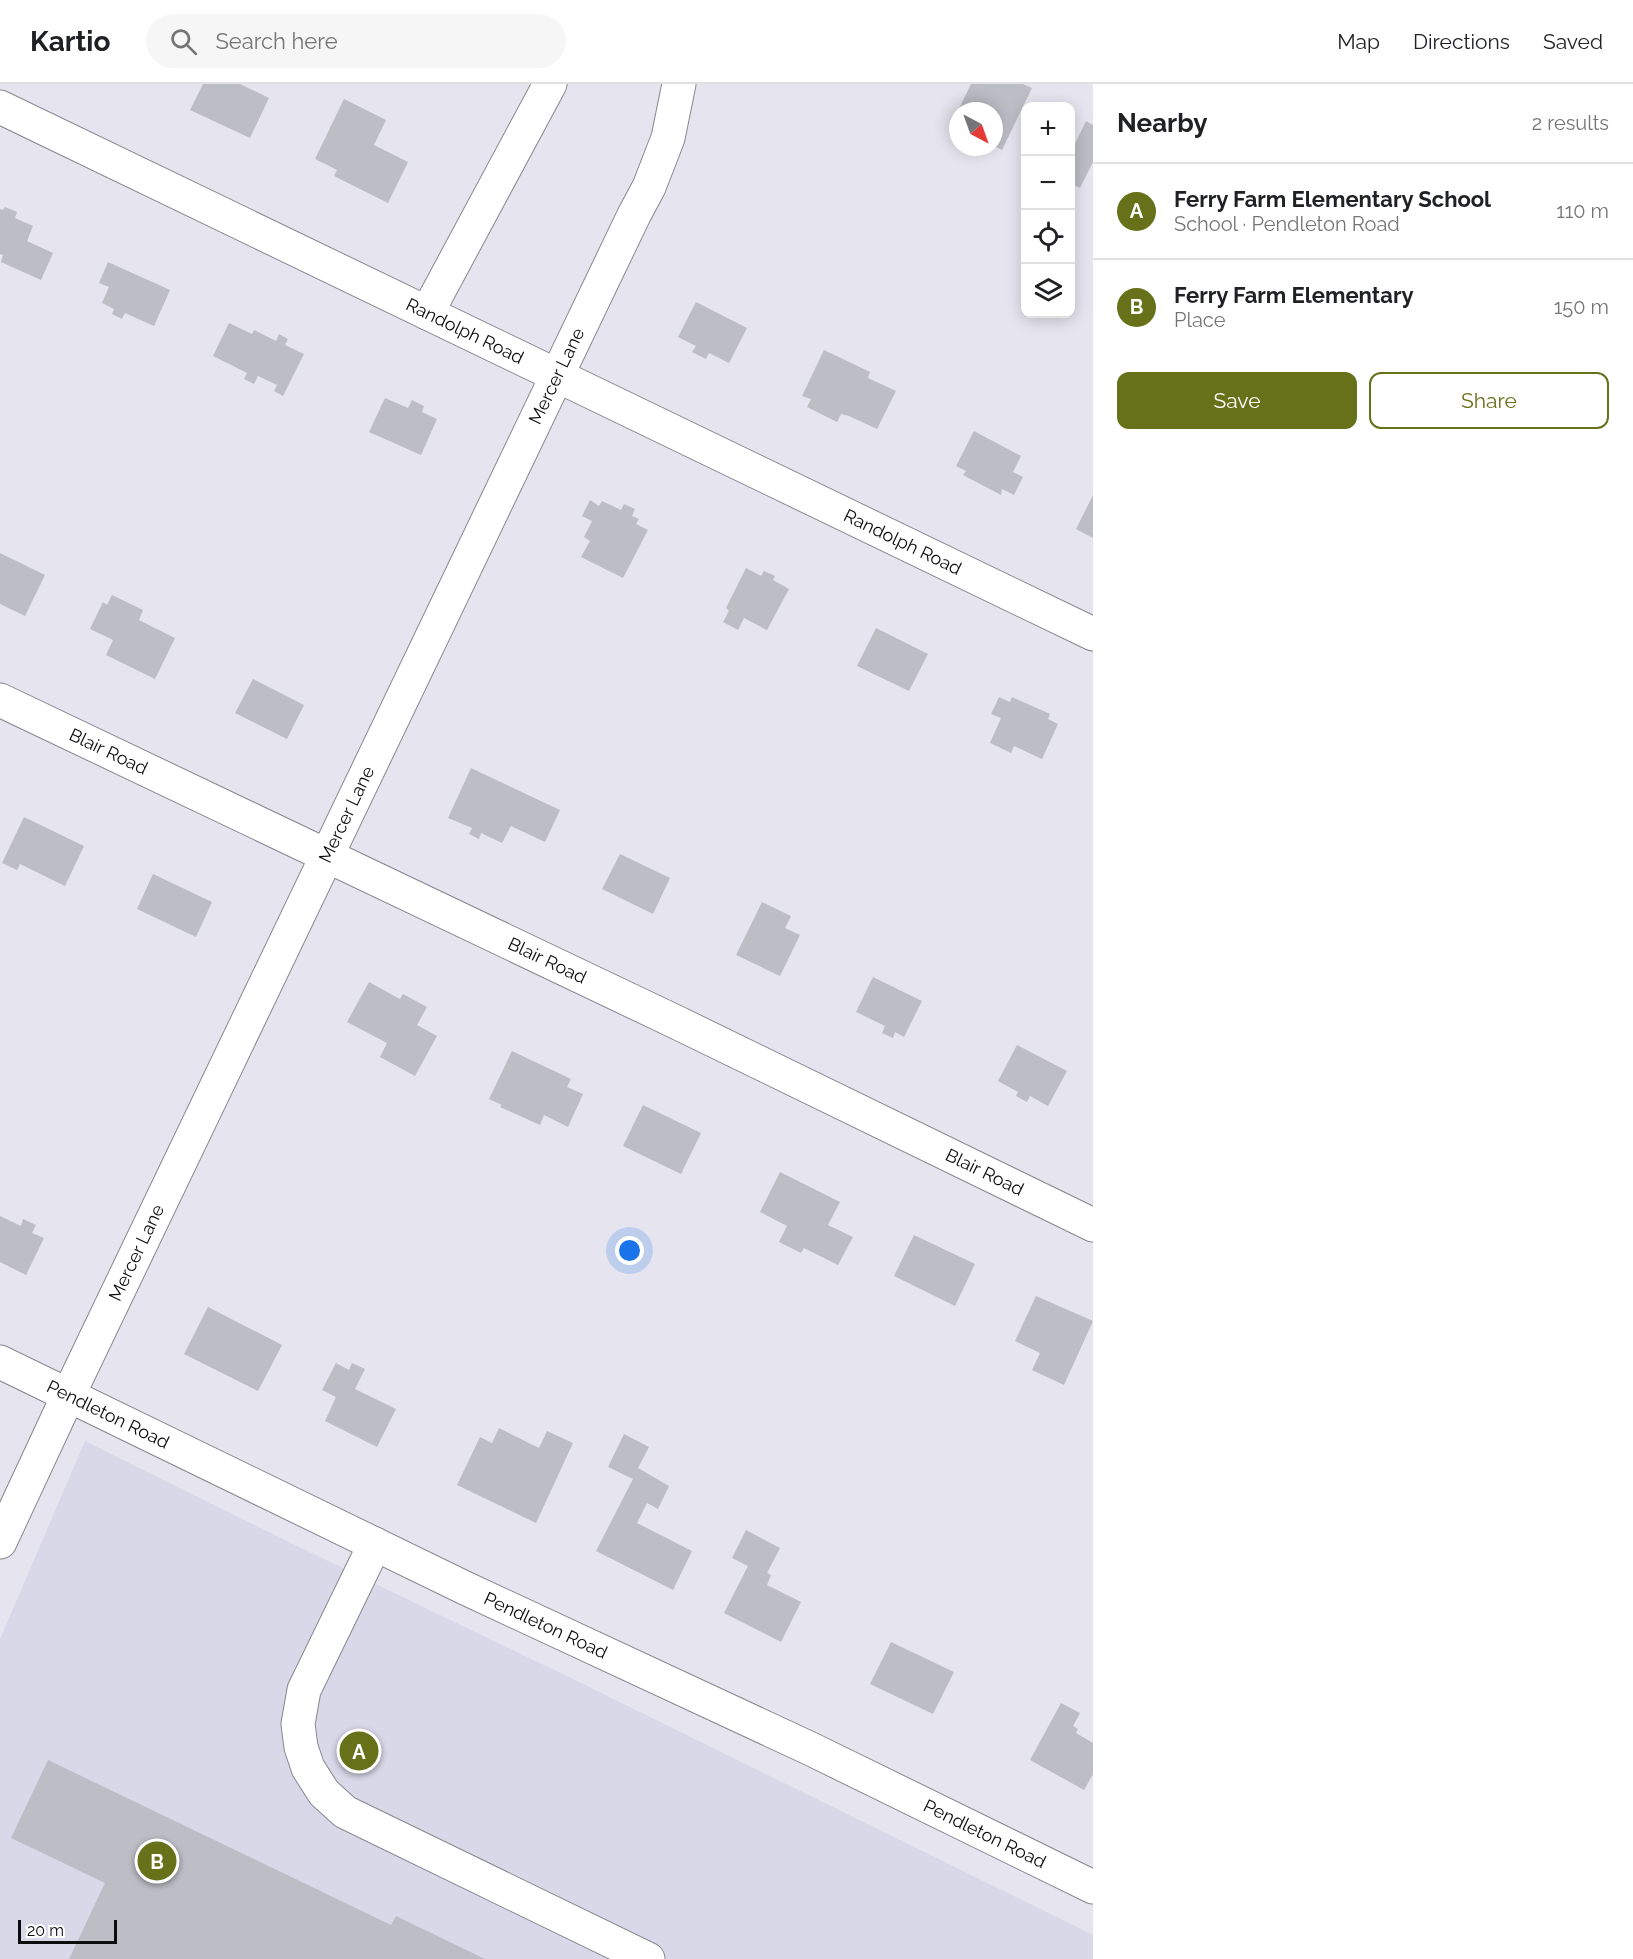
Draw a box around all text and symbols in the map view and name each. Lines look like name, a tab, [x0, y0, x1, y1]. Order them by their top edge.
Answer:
search box	[146, 14, 566, 68]
text: Kartio	[30, 25, 110, 58]
icon: search	[167, 25, 200, 58]
text: Search here	[215, 28, 338, 54]
text: Map	[1337, 29, 1380, 54]
text: Directions	[1413, 29, 1510, 54]
text: Saved	[1543, 29, 1603, 54]
north arrow	[949, 102, 1003, 156]
map controls	[1021, 102, 1075, 318]
button: +	[1021, 102, 1075, 156]
text: Nearby	[1117, 108, 1207, 138]
text: 2 results	[1532, 111, 1609, 135]
button: −	[1021, 156, 1075, 210]
text: Ferry Farm Elementary School	[1174, 186, 1491, 212]
text: A	[1130, 199, 1143, 223]
text: 110 m	[1556, 199, 1609, 223]
button: locate	[1021, 210, 1075, 264]
text: School · Pendleton Road	[1174, 212, 1400, 236]
button: layers	[1021, 264, 1075, 318]
text: Ferry Farm Elementary	[1174, 282, 1414, 308]
street label: Randolph Road	[403, 293, 527, 368]
text: B	[1130, 295, 1143, 319]
text: 150 m	[1554, 295, 1609, 319]
text: Place	[1174, 308, 1225, 332]
street label: Mercer Lane	[524, 324, 589, 428]
button: Save	[1117, 372, 1357, 429]
button: Share	[1369, 372, 1609, 429]
street label: Randolph Road	[840, 504, 965, 579]
street label: Blair Road	[66, 724, 151, 779]
street label: Mercer Lane	[314, 762, 379, 866]
street label: Blair Road	[505, 933, 590, 988]
street label: Blair Road	[942, 1144, 1027, 1200]
street label: Mercer Lane	[104, 1200, 168, 1304]
your location	[615, 1236, 644, 1265]
street label: Pendleton Road	[43, 1375, 173, 1453]
street label: Pendleton Road	[481, 1587, 611, 1663]
pin: A	[340, 1728, 378, 1774]
street label: Pendleton Road	[920, 1795, 1050, 1872]
pin: B	[138, 1838, 176, 1884]
scale bar	[18, 1917, 117, 1944]
text: 20 m	[27, 1921, 64, 1940]

